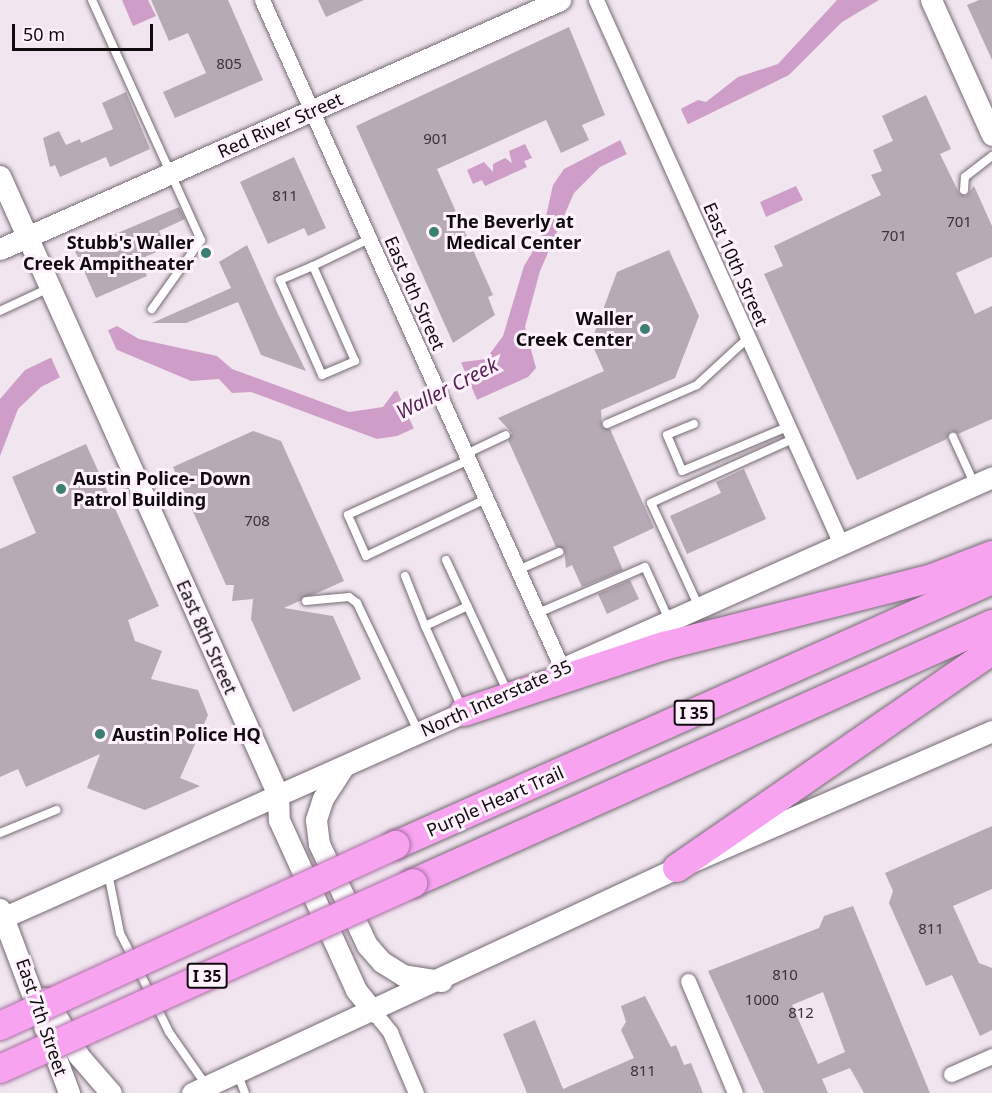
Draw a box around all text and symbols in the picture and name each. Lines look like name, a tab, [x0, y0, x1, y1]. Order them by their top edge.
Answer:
scale bar	[15, 12, 156, 50]
text: 50 m	[23, 22, 65, 46]
house number: 805	[216, 55, 242, 73]
street label: Red River Street	[214, 88, 346, 162]
house number: 901	[423, 130, 449, 148]
house number: 811	[272, 187, 298, 205]
street label: East 10th Street	[699, 199, 773, 329]
place label: The Beverly at Medical Center	[446, 211, 581, 254]
house number: 701	[946, 213, 972, 231]
marker: The Beverly at Medical Center	[427, 225, 441, 239]
house number: 701	[881, 227, 907, 245]
place label: Stubb's Waller Creek Ampitheater	[23, 232, 194, 274]
street label: East 9th Street	[380, 233, 450, 353]
marker: Stubb's Waller Creek Ampitheater	[199, 246, 213, 260]
place label: Waller Creek Center	[516, 308, 633, 350]
marker: Waller Creek Center	[638, 322, 652, 336]
water label: Waller Creek	[392, 352, 502, 424]
place label: Austin Police- Down Patrol Building	[73, 468, 251, 510]
marker: Austin Police- Down Patrol Building	[54, 482, 68, 496]
house number: 708	[244, 512, 270, 530]
street label: East 8th Street	[172, 577, 242, 697]
street label: North Interstate 35	[417, 655, 575, 741]
road number: I 35	[673, 700, 715, 726]
place label: Austin Police HQ	[112, 723, 261, 745]
marker: Austin Police HQ	[93, 727, 107, 741]
street label: Purple Heart Trail	[423, 761, 567, 841]
house number: 811	[918, 920, 944, 938]
street label: East 7th Street	[12, 955, 72, 1079]
road number: I 35	[186, 963, 228, 989]
house number: 810	[772, 966, 798, 984]
house number: 1000	[745, 991, 779, 1009]
house number: 812	[788, 1004, 814, 1022]
house number: 811	[630, 1062, 656, 1080]

